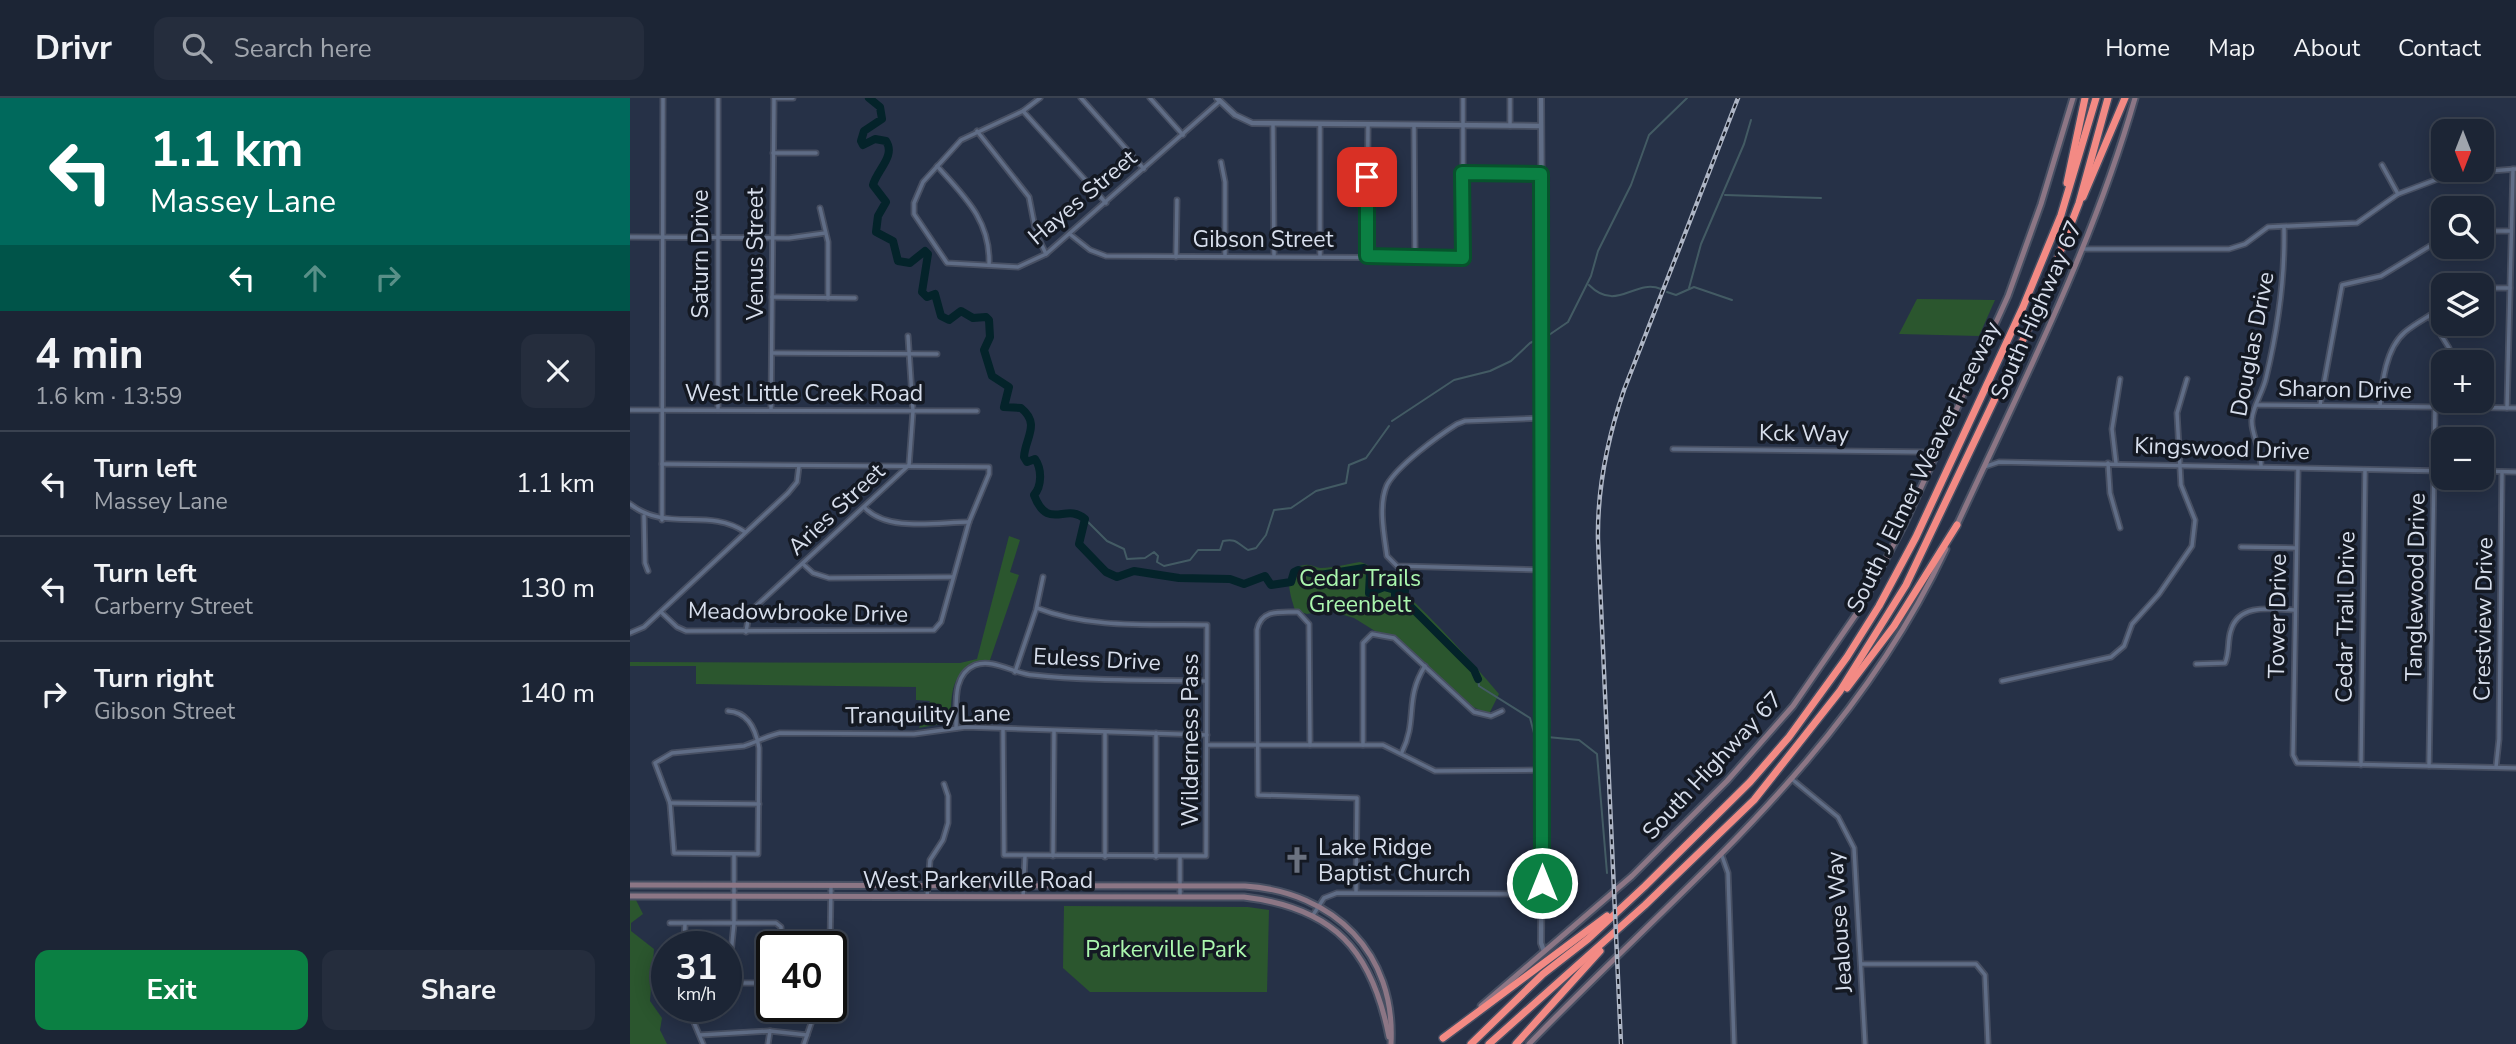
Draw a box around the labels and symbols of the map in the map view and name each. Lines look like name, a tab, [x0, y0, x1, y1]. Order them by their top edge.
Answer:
north arrow	[2431, 119, 2494, 182]
street label: Hayes Street	[1021, 142, 1144, 252]
pin	[1337, 147, 1397, 207]
street label: Venus Street	[740, 187, 771, 321]
street label: Saturn Drive	[685, 189, 716, 319]
street label: South Highway 67	[1983, 216, 2090, 405]
street label: Gibson Street	[1192, 224, 1334, 255]
street label: Douglas Drive	[2223, 269, 2282, 419]
street label: South J Elmer Weaver Freeway	[1839, 316, 2008, 618]
street label: Sharon Drive	[2278, 373, 2412, 406]
street label: West Little Creek Road	[685, 378, 923, 409]
street label: Kck Way	[1759, 417, 1849, 450]
street label: Kingswood Drive	[2134, 430, 2310, 467]
street label: Aries Street	[781, 456, 892, 562]
street label: Tanglewood Drive	[2398, 493, 2433, 681]
street label: Cedar Trail Drive	[2329, 531, 2362, 703]
street label: Crestview Drive	[2467, 537, 2500, 701]
street label: Tower Drive	[2261, 553, 2294, 679]
park label: Cedar Trails Greenbelt	[1299, 563, 1421, 620]
street label: Meadowbrooke Drive	[688, 595, 908, 630]
street label: Euless Drive	[1032, 641, 1162, 678]
street label: Wilderness Pass	[1175, 654, 1206, 826]
street label: South Highway 67	[1635, 684, 1789, 846]
street label: Tranquility Lane	[845, 698, 1011, 731]
place label: Lake Ridge Baptist Church	[1318, 832, 1471, 889]
church icon: Lake Ridge Baptist Church	[1282, 845, 1312, 875]
position arrow	[1505, 846, 1579, 920]
street label: Jealouse Way	[1819, 850, 1860, 995]
street label: West Parkerville Road	[863, 865, 1093, 896]
speed limit sign: 40	[756, 931, 847, 1022]
park label: Parkerville Park	[1085, 934, 1247, 965]

